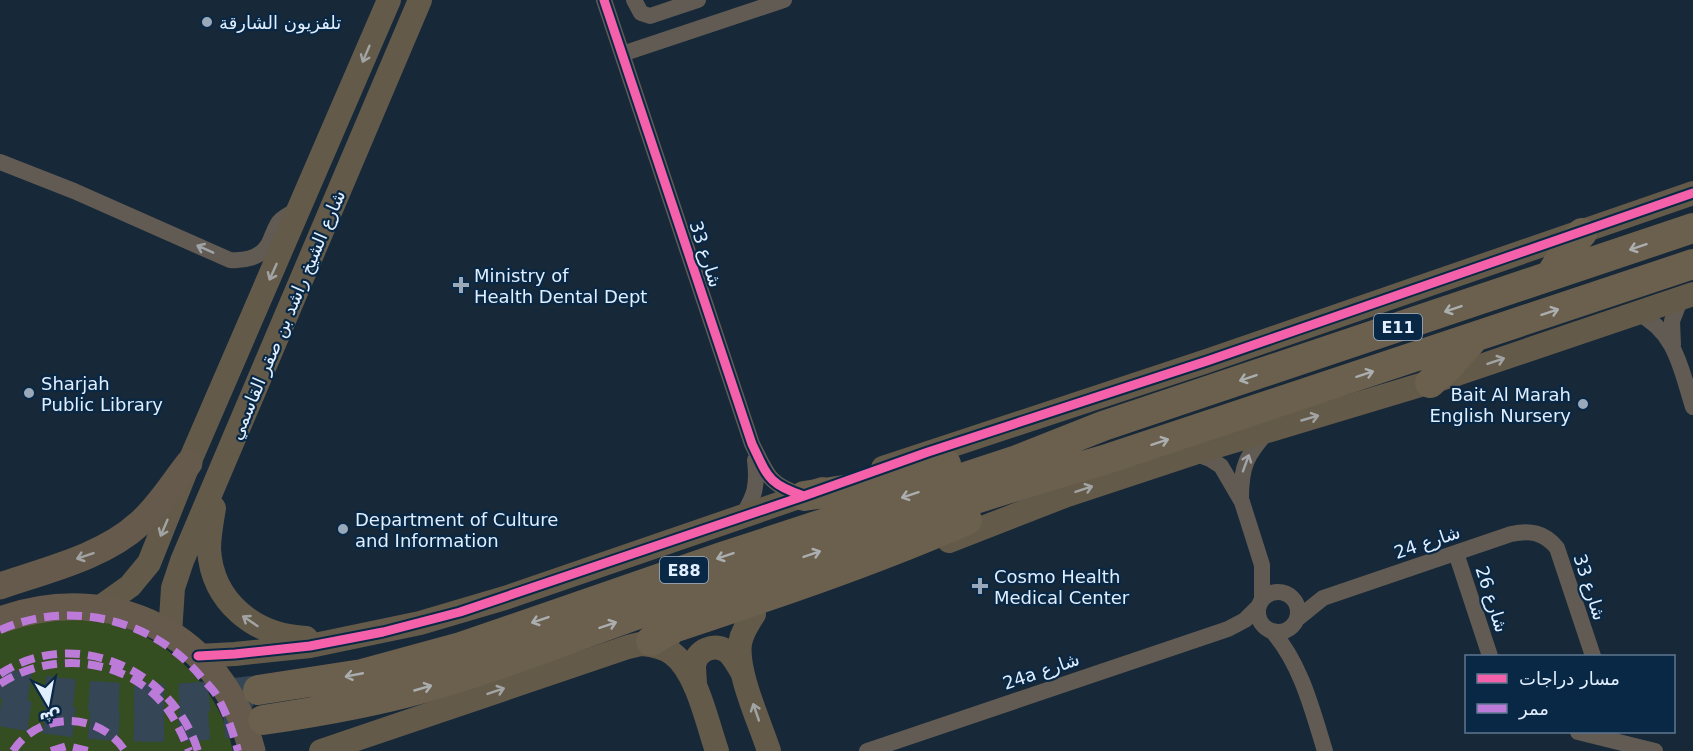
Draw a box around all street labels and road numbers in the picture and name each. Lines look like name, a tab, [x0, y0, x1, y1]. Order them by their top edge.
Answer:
street label: شارع الشيخ راشد بن صقر القاسمي	[225, 187, 350, 443]
street label: شارع 33	[684, 218, 727, 290]
road number: E11	[1374, 314, 1422, 340]
street label: شارع 24	[1391, 521, 1463, 564]
street label: شارع 33	[1568, 551, 1611, 623]
road number: E88	[660, 557, 708, 583]
street label: شارع 26	[1470, 563, 1513, 635]
street label: 24a شارع	[1000, 648, 1082, 695]

